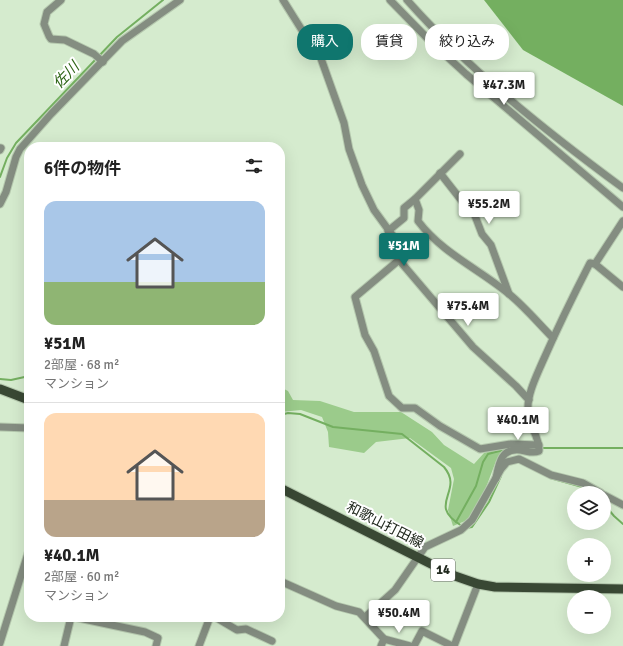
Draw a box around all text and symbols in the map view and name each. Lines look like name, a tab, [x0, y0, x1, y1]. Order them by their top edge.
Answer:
chip: 購入	[297, 24, 353, 60]
chip: 賃貸	[361, 24, 417, 60]
chip: 絞り込み	[425, 24, 509, 60]
water label: 佐川	[49, 57, 84, 92]
pin: ¥47.3M	[471, 72, 537, 106]
text: ¥47.3M	[483, 77, 525, 93]
icon: filters	[243, 155, 265, 177]
text: 6件の物件	[44, 158, 121, 179]
pin: ¥55.2M	[456, 191, 522, 225]
text: ¥55.2M	[468, 196, 510, 212]
icon: home	[119, 227, 191, 299]
pin: ¥51M	[380, 233, 428, 267]
text: ¥51M	[388, 238, 420, 254]
pin: ¥75.4M	[435, 293, 501, 327]
text: ¥75.4M	[447, 298, 489, 314]
text: ¥51M	[44, 333, 86, 354]
text: 2部屋 · 68 m²	[44, 357, 119, 373]
text: マンション	[44, 376, 109, 392]
pin: ¥40.1M	[485, 407, 551, 441]
text: ¥40.1M	[497, 412, 539, 428]
icon: home	[119, 439, 191, 511]
map controls	[567, 486, 611, 634]
button: layers	[567, 486, 611, 530]
street label: 和歌山打田線	[344, 498, 426, 552]
button: +	[567, 538, 611, 582]
text: ¥40.1M	[44, 545, 100, 566]
road number: 14	[431, 559, 455, 581]
text: 2部屋 · 60 m²	[44, 569, 119, 585]
text: マンション	[44, 588, 109, 604]
button: −	[567, 590, 611, 634]
pin: ¥50.4M	[366, 600, 432, 634]
text: ¥50.4M	[378, 605, 420, 621]

